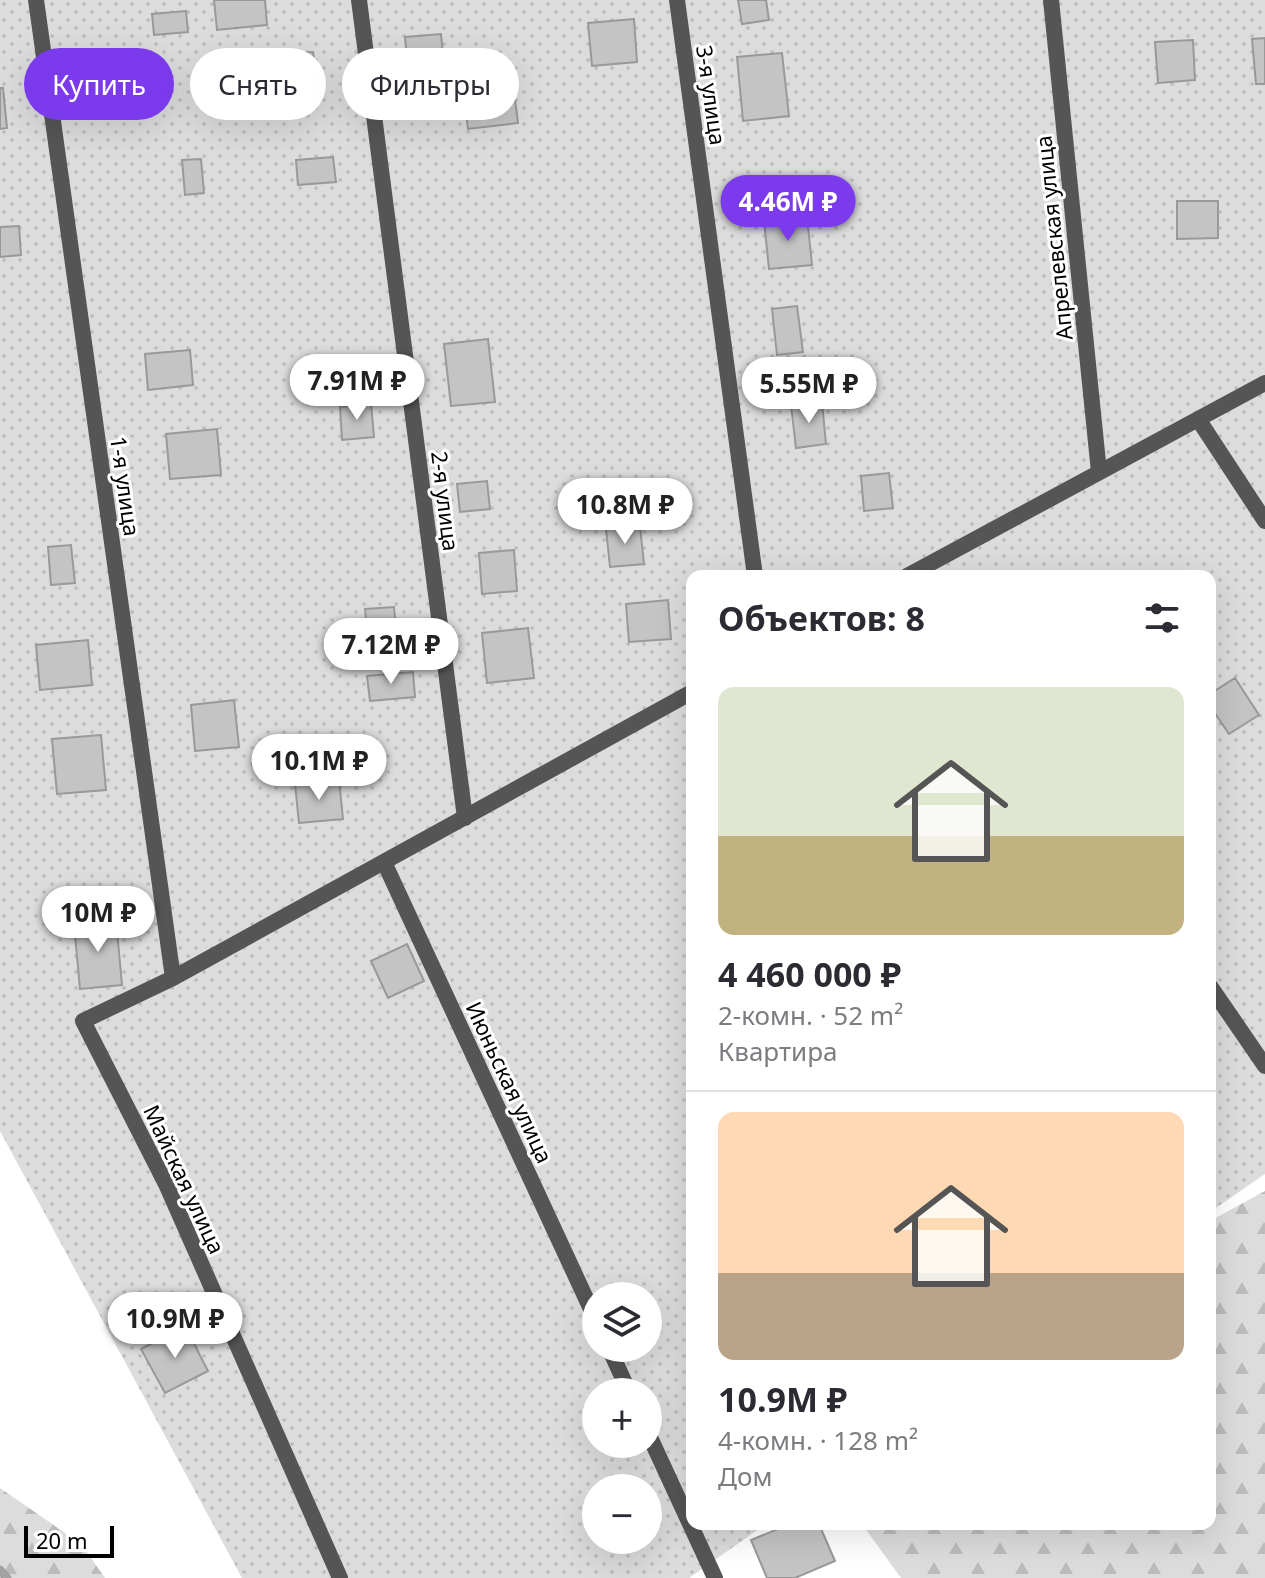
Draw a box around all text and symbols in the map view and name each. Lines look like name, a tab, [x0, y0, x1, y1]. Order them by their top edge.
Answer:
street label: 3-я улица	[690, 43, 734, 147]
chip: Купить	[24, 48, 174, 120]
chip: Снять	[190, 48, 326, 120]
chip: Фильтры	[342, 48, 519, 120]
street label: Апрелевская улица	[1027, 134, 1079, 342]
pin: 4.46M ₽	[714, 175, 862, 243]
text: 4.46M ₽	[739, 183, 837, 219]
pin: 7.91M ₽	[283, 354, 431, 422]
pin: 5.55M ₽	[735, 357, 883, 425]
text: 7.91M ₽	[308, 362, 406, 398]
text: 5.55M ₽	[760, 365, 858, 401]
street label: 1-я улица	[104, 434, 148, 538]
street label: 2-я улица	[425, 449, 467, 553]
pin: 10.8M ₽	[551, 478, 699, 546]
text: 10.8M ₽	[576, 486, 674, 522]
text: Объектов: 8	[718, 595, 925, 641]
icon: filters	[1140, 596, 1184, 640]
pin: 7.12M ₽	[317, 618, 465, 686]
text: 7.12M ₽	[342, 626, 440, 662]
pin: 10.1M ₽	[245, 734, 393, 802]
icon: home	[879, 739, 1023, 883]
text: 10.1M ₽	[270, 742, 368, 778]
pin: 10M ₽	[42, 886, 154, 954]
text: 10M ₽	[60, 894, 136, 930]
text: 4 460 000 ₽	[718, 951, 901, 997]
street label: Июньская улица	[459, 996, 561, 1168]
text: 2-комн. · 52 m²	[718, 997, 903, 1033]
text: Квартира	[718, 1033, 837, 1069]
street label: Майская улица	[137, 1100, 233, 1258]
icon: home	[879, 1164, 1023, 1308]
map controls	[582, 1282, 662, 1554]
button: layers	[582, 1282, 662, 1362]
pin: 10.9M ₽	[101, 1292, 249, 1360]
text: 10.9M ₽	[126, 1300, 224, 1336]
text: 10.9M ₽	[718, 1376, 847, 1422]
button: +	[582, 1378, 662, 1458]
text: 4-комн. · 128 m²	[718, 1422, 918, 1458]
text: Дом	[718, 1458, 772, 1494]
button: −	[582, 1474, 662, 1554]
scale bar	[24, 1522, 114, 1558]
text: 20 m	[36, 1525, 87, 1555]

